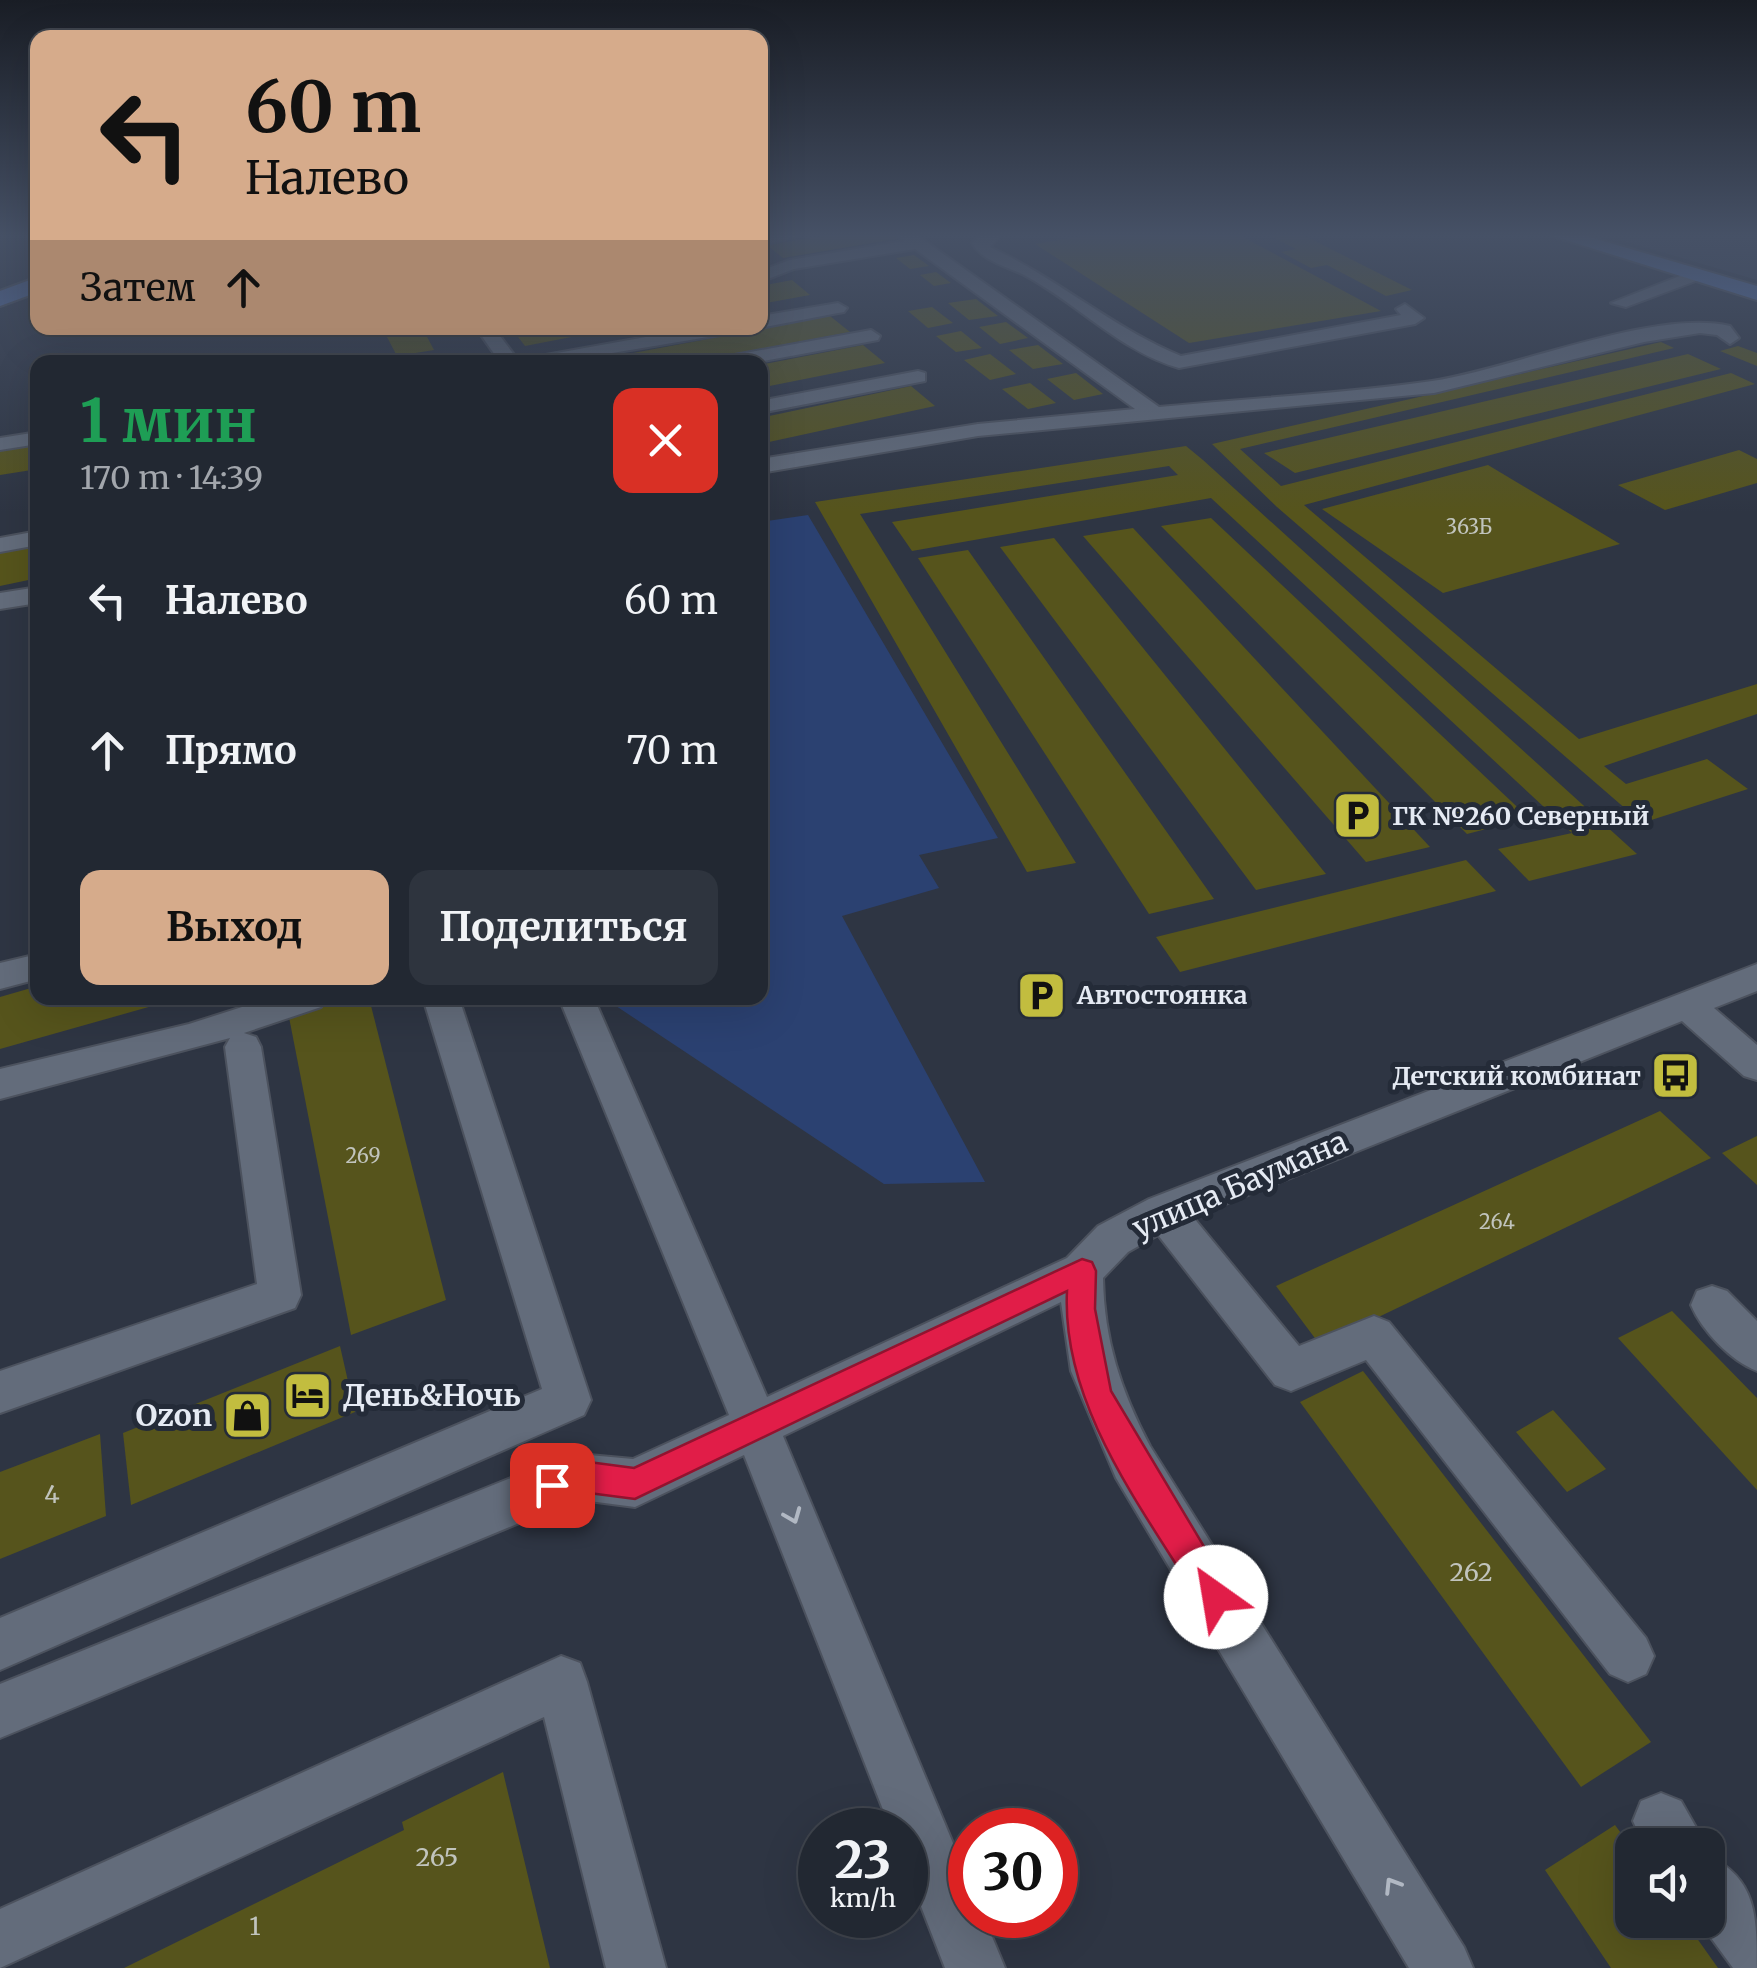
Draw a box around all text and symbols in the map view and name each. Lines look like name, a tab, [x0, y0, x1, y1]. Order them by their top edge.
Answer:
text: 60 m	[245, 63, 421, 151]
icon: left	[80, 70, 210, 200]
text: Налево	[245, 150, 409, 206]
icon: ahead	[216, 260, 271, 315]
text: Затем	[80, 264, 196, 311]
text: 1 мин	[80, 383, 257, 458]
button: close	[613, 388, 718, 493]
text: 170 m · 14:39	[80, 458, 263, 498]
house number: 363Б	[1446, 514, 1492, 539]
icon: left	[80, 573, 135, 628]
text: Налево	[165, 577, 308, 624]
text: 60 m	[624, 577, 718, 624]
icon: ahead	[80, 723, 135, 778]
text: Прямо	[165, 727, 297, 774]
text: 70 m	[626, 727, 718, 774]
parking icon: ГК №260 Северный	[1331, 790, 1383, 842]
place label: ГК №260 Северный	[1392, 800, 1649, 832]
button: Выход	[80, 870, 389, 985]
button: Поделиться	[409, 870, 718, 985]
parking icon: Автостоянка	[1016, 969, 1068, 1021]
place label: Автостоянка	[1076, 979, 1248, 1011]
bus stop icon: Детский комбинат	[1650, 1050, 1702, 1102]
place label: Детский комбинат	[1392, 1060, 1641, 1092]
street label: улица Баумана	[1127, 1122, 1353, 1246]
house number: 269	[345, 1143, 381, 1168]
house number: 264	[1479, 1209, 1515, 1234]
hotel icon: День&Ночь	[282, 1370, 334, 1422]
place label: День&Ночь	[343, 1376, 521, 1414]
shop icon: Ozon	[221, 1390, 273, 1442]
place label: Ozon	[135, 1396, 212, 1434]
pin	[510, 1443, 595, 1528]
icon: arrive	[525, 1458, 580, 1513]
house number: 4	[44, 1478, 60, 1510]
one-way arrow	[781, 1506, 801, 1524]
position arrow	[1164, 1545, 1268, 1649]
house number: 262	[1449, 1556, 1493, 1588]
speed limit sign: 30	[948, 1808, 1078, 1938]
map controls	[1615, 1828, 1725, 1938]
button: sound	[1615, 1828, 1725, 1938]
text: 23	[835, 1829, 891, 1892]
house number: 265	[416, 1841, 458, 1873]
one-way arrow	[1386, 1878, 1405, 1896]
text: km/h	[830, 1882, 896, 1914]
house number: 1	[249, 1910, 261, 1942]

